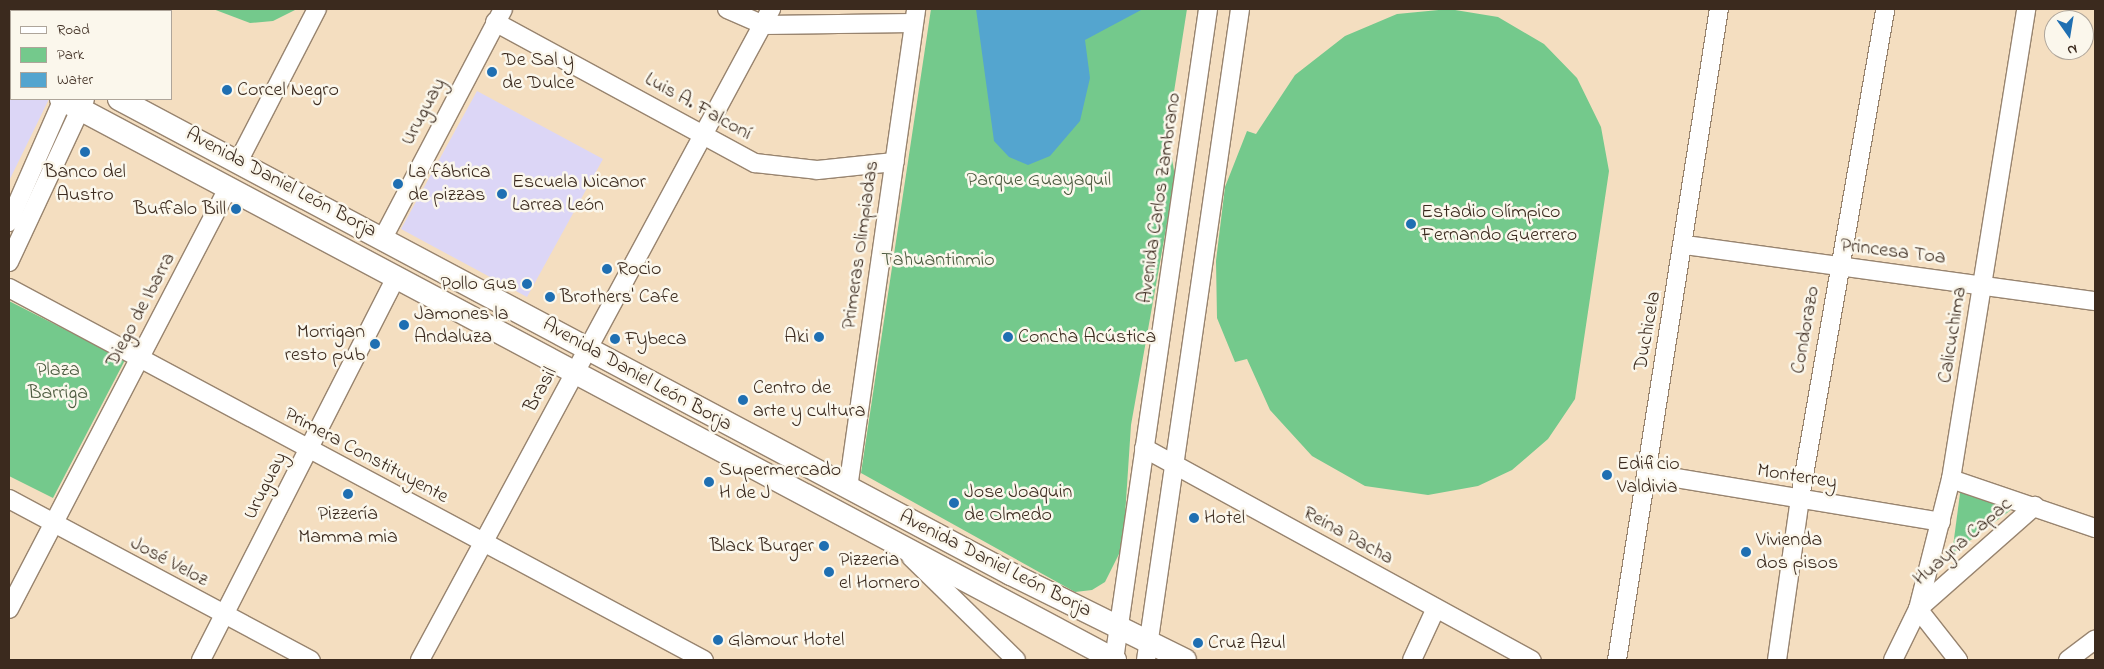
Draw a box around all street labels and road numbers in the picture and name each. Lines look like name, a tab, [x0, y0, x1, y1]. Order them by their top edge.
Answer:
street label: Luis A. Falconí	[640, 68, 756, 146]
street label: Uruguay	[396, 74, 452, 150]
street label: Avenida Carlos Zambrano	[1133, 91, 1187, 305]
street label: Avenida Daniel León Borja	[181, 122, 381, 244]
street label: Primeras Olimpiadas	[837, 159, 885, 331]
street label: Princesa Toa	[1839, 234, 1947, 270]
street label: Diego de Ibarra	[101, 249, 181, 371]
street label: Condorazo	[1786, 284, 1826, 376]
street label: Calicuchima	[1934, 285, 1972, 385]
street label: Duchicela	[1629, 290, 1667, 372]
street label: Avenida Daniel León Borja	[538, 313, 736, 437]
street label: Brasil	[519, 363, 563, 417]
street label: Primera Constituyente	[280, 403, 452, 509]
street label: Uruguay	[239, 448, 293, 524]
street label: Monterrey	[1755, 459, 1839, 495]
street label: Huayna Capac	[1909, 493, 2017, 591]
street label: Reina Pacha	[1299, 501, 1397, 571]
street label: Avenida Daniel León Borja	[895, 505, 1095, 623]
street label: José Veloz	[126, 531, 212, 593]

